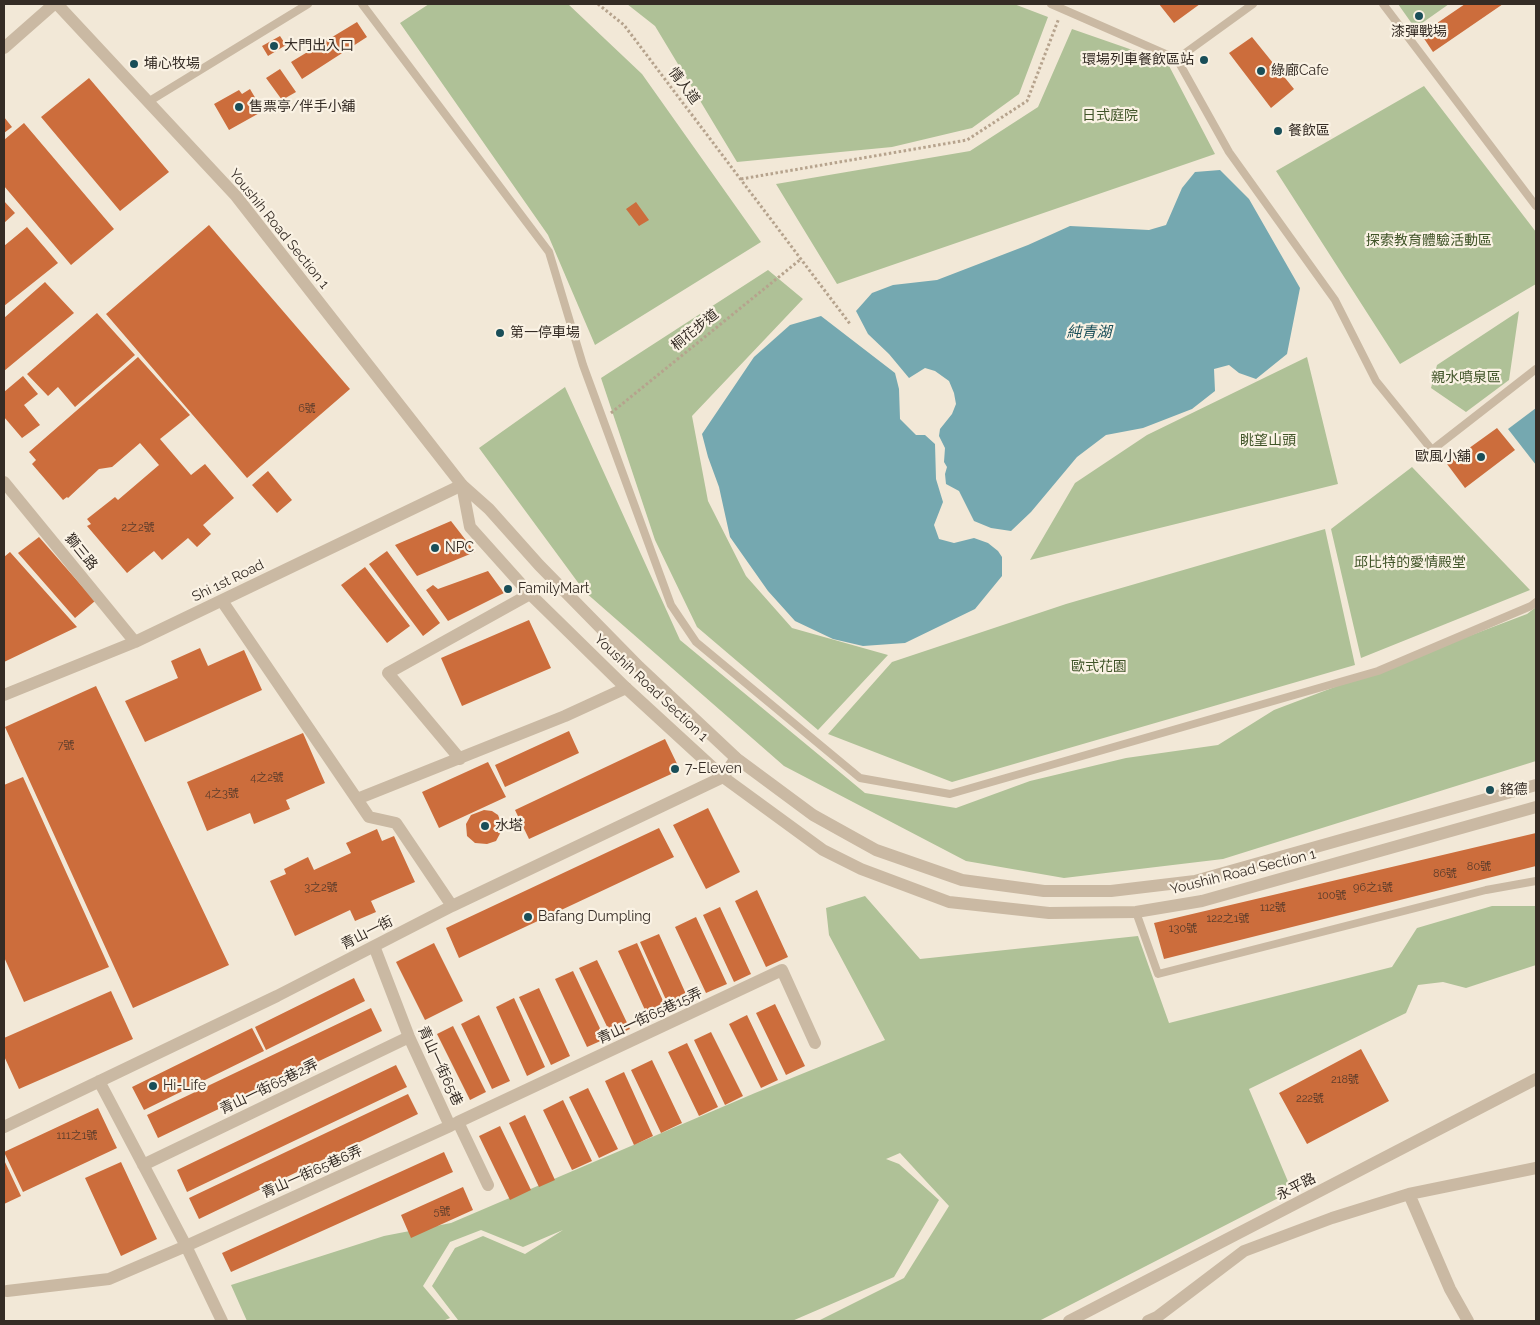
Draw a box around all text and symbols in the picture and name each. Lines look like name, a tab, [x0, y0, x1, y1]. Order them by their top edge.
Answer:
marker: 漆彈戰場	[1413, 10, 1425, 22]
place label: 漆彈戰場	[1391, 24, 1447, 40]
place label: 大門出入口	[284, 38, 354, 54]
marker: 大門出入口	[268, 40, 280, 52]
place label: 環場列車餐飲區站	[1082, 52, 1194, 68]
marker: 環場列車餐飲區站	[1198, 54, 1210, 66]
place label: 埔心牧場	[144, 56, 200, 72]
marker: 埔心牧場	[128, 58, 140, 70]
place label: 綠廊Cafe	[1271, 63, 1329, 79]
street label: 情人道	[665, 64, 703, 108]
marker: 綠廊Cafe	[1255, 65, 1267, 77]
place label: 售票亭/伴手小舖	[249, 99, 355, 115]
marker: 售票亭/伴手小舖	[233, 101, 245, 113]
park label: 日式庭院	[1082, 108, 1138, 124]
place label: 餐飲區	[1288, 123, 1330, 139]
marker: 餐飲區	[1272, 125, 1284, 137]
street label: Youshih Road Section 1	[225, 166, 333, 292]
park label: 探索教育體驗活動區	[1366, 233, 1492, 249]
street label: 桐花步道	[668, 306, 722, 354]
water label: 純青湖	[1067, 323, 1111, 341]
place label: 第一停車場	[510, 325, 580, 341]
marker: 第一停車場	[494, 327, 506, 339]
park label: 親水噴泉區	[1431, 370, 1501, 386]
house number: 6號	[298, 402, 316, 416]
park label: 眺望山頭	[1240, 433, 1296, 449]
place label: 歐風小舖	[1415, 449, 1471, 465]
marker: 歐風小舖	[1475, 451, 1487, 463]
house number: 2之2號	[121, 521, 155, 535]
street label: 獅三路	[61, 530, 101, 574]
place label: NPC	[445, 540, 474, 556]
marker: NPC	[429, 542, 441, 554]
park label: 邱比特的愛情殿堂	[1354, 555, 1466, 571]
street label: Shi 1st Road	[189, 556, 267, 606]
place label: FamilyMart	[518, 581, 589, 597]
marker: FamilyMart	[502, 583, 514, 595]
street label: Youshih Road Section 1	[591, 631, 711, 745]
park label: 歐式花園	[1071, 659, 1127, 675]
house number: 7號	[58, 739, 74, 753]
place label: 7-Eleven	[685, 761, 742, 777]
marker: 7-Eleven	[669, 763, 681, 775]
house number: 4之2號	[250, 771, 284, 785]
place label: 銘德	[1500, 782, 1528, 798]
marker: 銘德	[1484, 784, 1496, 796]
house number: 4之3號	[205, 787, 239, 801]
place label: 水塔	[495, 818, 523, 834]
marker: 水塔	[479, 820, 491, 832]
street label: Youshih Road Section 1	[1168, 846, 1318, 898]
house number: 80號	[1467, 860, 1491, 874]
house number: 86號	[1433, 867, 1457, 881]
house number: 3之2號	[304, 881, 338, 895]
house number: 96之1號	[1353, 881, 1393, 895]
house number: 100號	[1317, 889, 1347, 903]
house number: 112號	[1260, 901, 1286, 915]
place label: Bafang Dumpling	[538, 909, 651, 925]
marker: Bafang Dumpling	[522, 911, 534, 923]
house number: 122之1號	[1207, 912, 1249, 926]
street label: 青山一街	[338, 913, 396, 953]
house number: 130號	[1169, 922, 1197, 936]
street label: 青山一街65巷15弄	[595, 984, 705, 1048]
street label: 青山一街65巷	[414, 1023, 466, 1109]
street label: 青山一街65巷2弄	[217, 1056, 321, 1118]
house number: 218號	[1331, 1073, 1359, 1087]
place label: Hi-Life	[163, 1078, 206, 1094]
marker: Hi-Life	[147, 1080, 159, 1092]
house number: 222號	[1296, 1092, 1324, 1106]
house number: 111之1號	[57, 1129, 97, 1143]
street label: 青山一街65巷6弄	[259, 1142, 365, 1202]
street label: 永平路	[1273, 1170, 1319, 1204]
house number: 5號	[434, 1205, 450, 1219]

